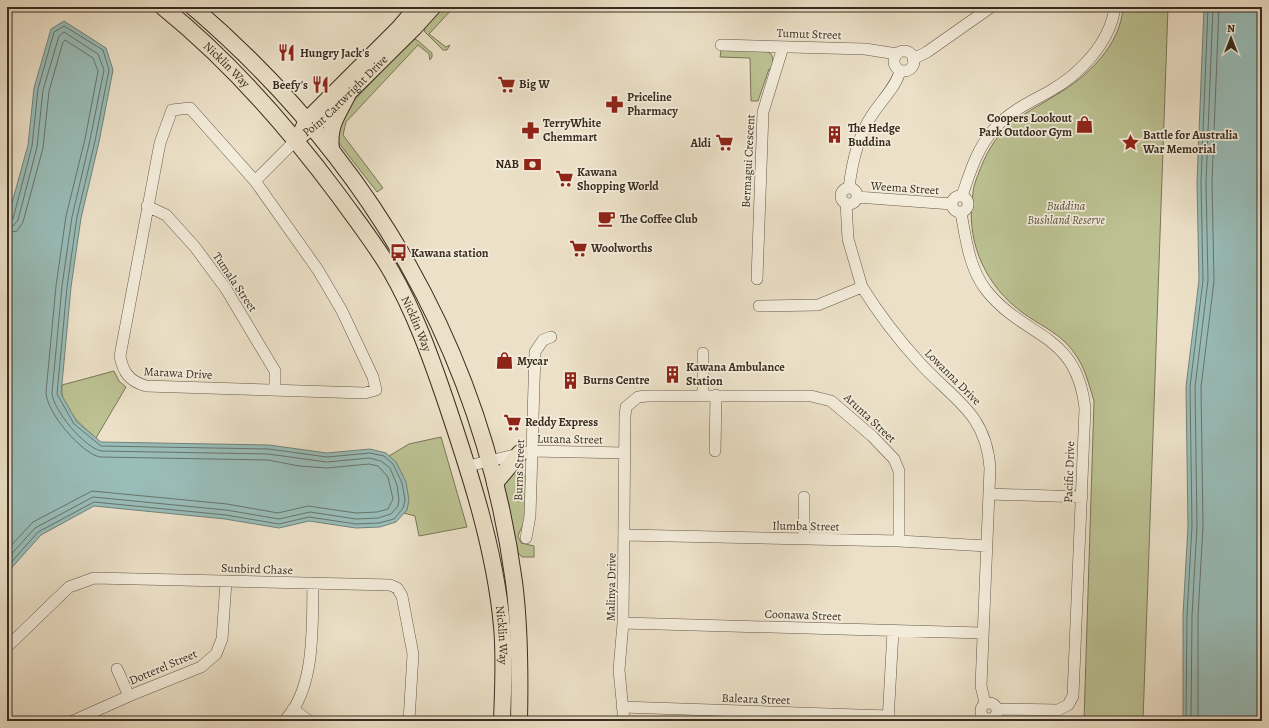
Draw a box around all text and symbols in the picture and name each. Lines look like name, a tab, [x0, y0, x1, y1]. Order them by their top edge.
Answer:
north arrow	[1211, 18, 1251, 58]
text: N	[1227, 21, 1235, 36]
street label: Tumut Street	[776, 25, 842, 43]
street label: Nicklin Way	[200, 38, 254, 92]
restaurant icon: Hungry Jack's	[277, 43, 297, 63]
place label: Hungry Jack's	[300, 45, 369, 61]
street label: Point Cartwright Drive	[299, 51, 391, 140]
supermarket icon: Big W	[496, 74, 516, 94]
restaurant icon: Beefy's	[311, 75, 331, 95]
place label: Big W	[519, 76, 550, 92]
place label: Beefy's	[272, 77, 308, 93]
place label: Priceline Pharmacy	[627, 89, 678, 119]
pharmacy icon: Priceline Pharmacy	[604, 94, 624, 114]
place label: Coopers Lookout Park Outdoor Gym	[979, 110, 1072, 140]
street label: Bermagui Crescent	[738, 114, 758, 208]
place label: TerryWhite Chemmart	[543, 115, 602, 145]
shop icon: Coopers Lookout Park Outdoor Gym	[1075, 115, 1095, 135]
pharmacy icon: TerryWhite Chemmart	[520, 120, 540, 140]
place label: The Hedge Buddina	[848, 120, 901, 150]
building icon: The Hedge Buddina	[825, 125, 845, 145]
place label: Battle for Australia War Memorial	[1142, 127, 1238, 157]
place icon: Battle for Australia War Memorial	[1120, 132, 1140, 152]
supermarket icon: Aldi	[714, 133, 734, 153]
place label: Aldi	[689, 135, 711, 151]
bank icon: NAB	[522, 154, 542, 174]
place label: NAB	[495, 156, 519, 172]
place label: Kawana Shopping World	[577, 164, 659, 194]
supermarket icon: Kawana Shopping World	[554, 169, 574, 189]
street label: Weema Street	[869, 178, 940, 198]
park label: Buddina Bushland Reserve	[1027, 198, 1105, 228]
cafe icon: The Coffee Club	[597, 209, 617, 229]
place label: The Coffee Club	[620, 211, 698, 227]
supermarket icon: Woolworths	[568, 238, 588, 258]
place label: Woolworths	[590, 240, 653, 256]
bus stop icon: Kawana station	[388, 243, 408, 263]
place label: Kawana station	[411, 245, 489, 261]
street label: Tumala Street	[209, 249, 261, 315]
street label: Nicklin Way	[397, 293, 436, 355]
street label: Lowanna Drive	[921, 345, 985, 409]
shop icon: Mycar	[494, 351, 514, 371]
place label: Mycar	[517, 353, 548, 369]
place label: Kawana Ambulance Station	[686, 359, 785, 389]
street label: Marawa Drive	[143, 363, 213, 383]
building icon: Kawana Ambulance Station	[663, 364, 683, 384]
building icon: Burns Centre	[560, 370, 580, 390]
place label: Burns Centre	[583, 372, 650, 388]
street label: Arunta Street	[840, 389, 900, 446]
supermarket icon: Reddy Express	[502, 412, 522, 432]
place label: Reddy Express	[525, 414, 598, 430]
street label: Lutana Street	[537, 430, 603, 448]
street label: Burns Street	[510, 439, 528, 501]
street label: Pacific Drive	[1060, 441, 1078, 503]
street label: Ilumba Street	[772, 517, 840, 535]
street label: Malinya Drive	[602, 553, 620, 621]
street label: Sunbird Chase	[221, 560, 293, 578]
street label: Nicklin Way	[492, 605, 512, 665]
street label: Coonawa Street	[764, 606, 842, 624]
street label: Dotterel Street	[127, 645, 199, 689]
street label: Baleara Street	[721, 690, 791, 708]

